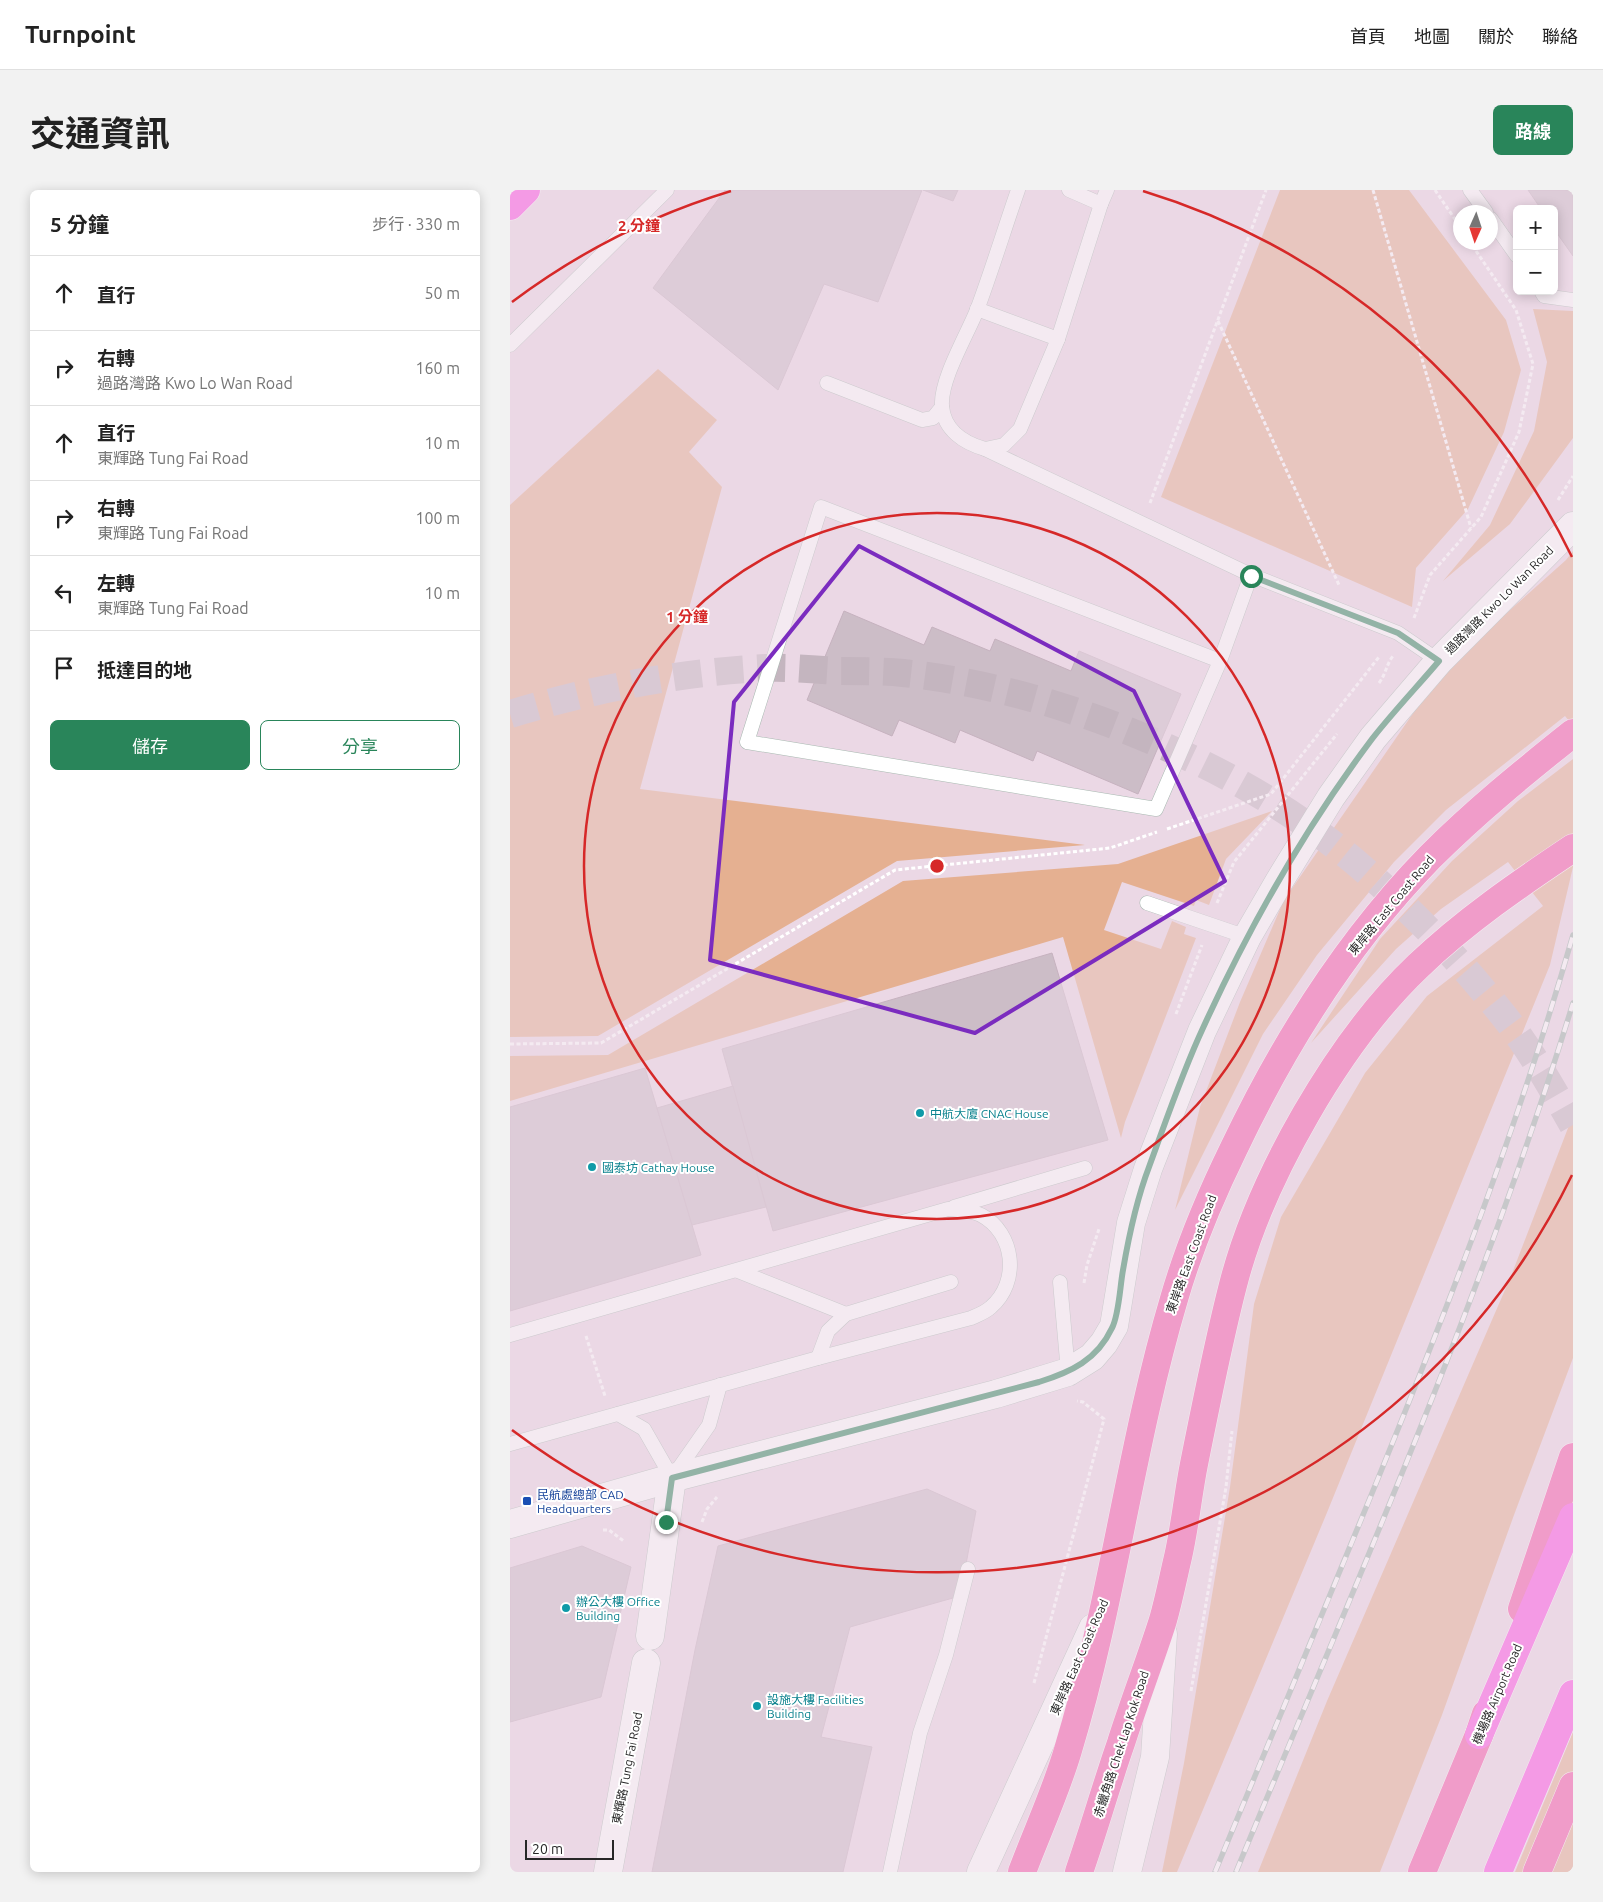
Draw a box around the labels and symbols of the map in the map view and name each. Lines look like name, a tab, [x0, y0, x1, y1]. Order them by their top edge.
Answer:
north arrow	[1453, 205, 1498, 250]
text: 2 分鐘	[618, 217, 660, 234]
street label: 過路灣路 Kwo Lo Wan Road	[1442, 543, 1556, 657]
route start	[1240, 565, 1263, 588]
text: 1 分鐘	[666, 608, 708, 625]
street label: 東岸路 East Coast Road	[1346, 853, 1436, 957]
centre of rings	[928, 857, 946, 875]
marker: 中航大廈 CNAC House	[914, 1107, 926, 1119]
place label: 中航大廈 CNAC House	[930, 1107, 1049, 1120]
marker: 國泰坊 Cathay House	[586, 1161, 598, 1173]
place label: 國泰坊 Cathay House	[602, 1161, 715, 1174]
street label: 東岸路 East Coast Road	[1163, 1193, 1219, 1315]
place label: 民航處總部 CAD Headquarters	[537, 1488, 624, 1515]
marker: 民航處總部 CAD Headquarters	[521, 1495, 533, 1507]
route end	[655, 1511, 678, 1534]
place label: 辦公大樓 Office Building	[576, 1595, 660, 1622]
street label: 東岸路 East Coast Road	[1048, 1597, 1110, 1717]
marker: 辦公大樓 Office Building	[560, 1602, 572, 1614]
street label: 機場路 Airport Road	[1470, 1642, 1524, 1746]
street label: 赤鱲角路 Chek Lap Kok Road	[1091, 1669, 1151, 1819]
place label: 設施大樓 Facilities Building	[767, 1693, 864, 1720]
marker: 設施大樓 Facilities Building	[751, 1700, 763, 1712]
street label: 東輝路 Tung Fai Road	[610, 1711, 644, 1825]
scale bar	[525, 1837, 614, 1860]

